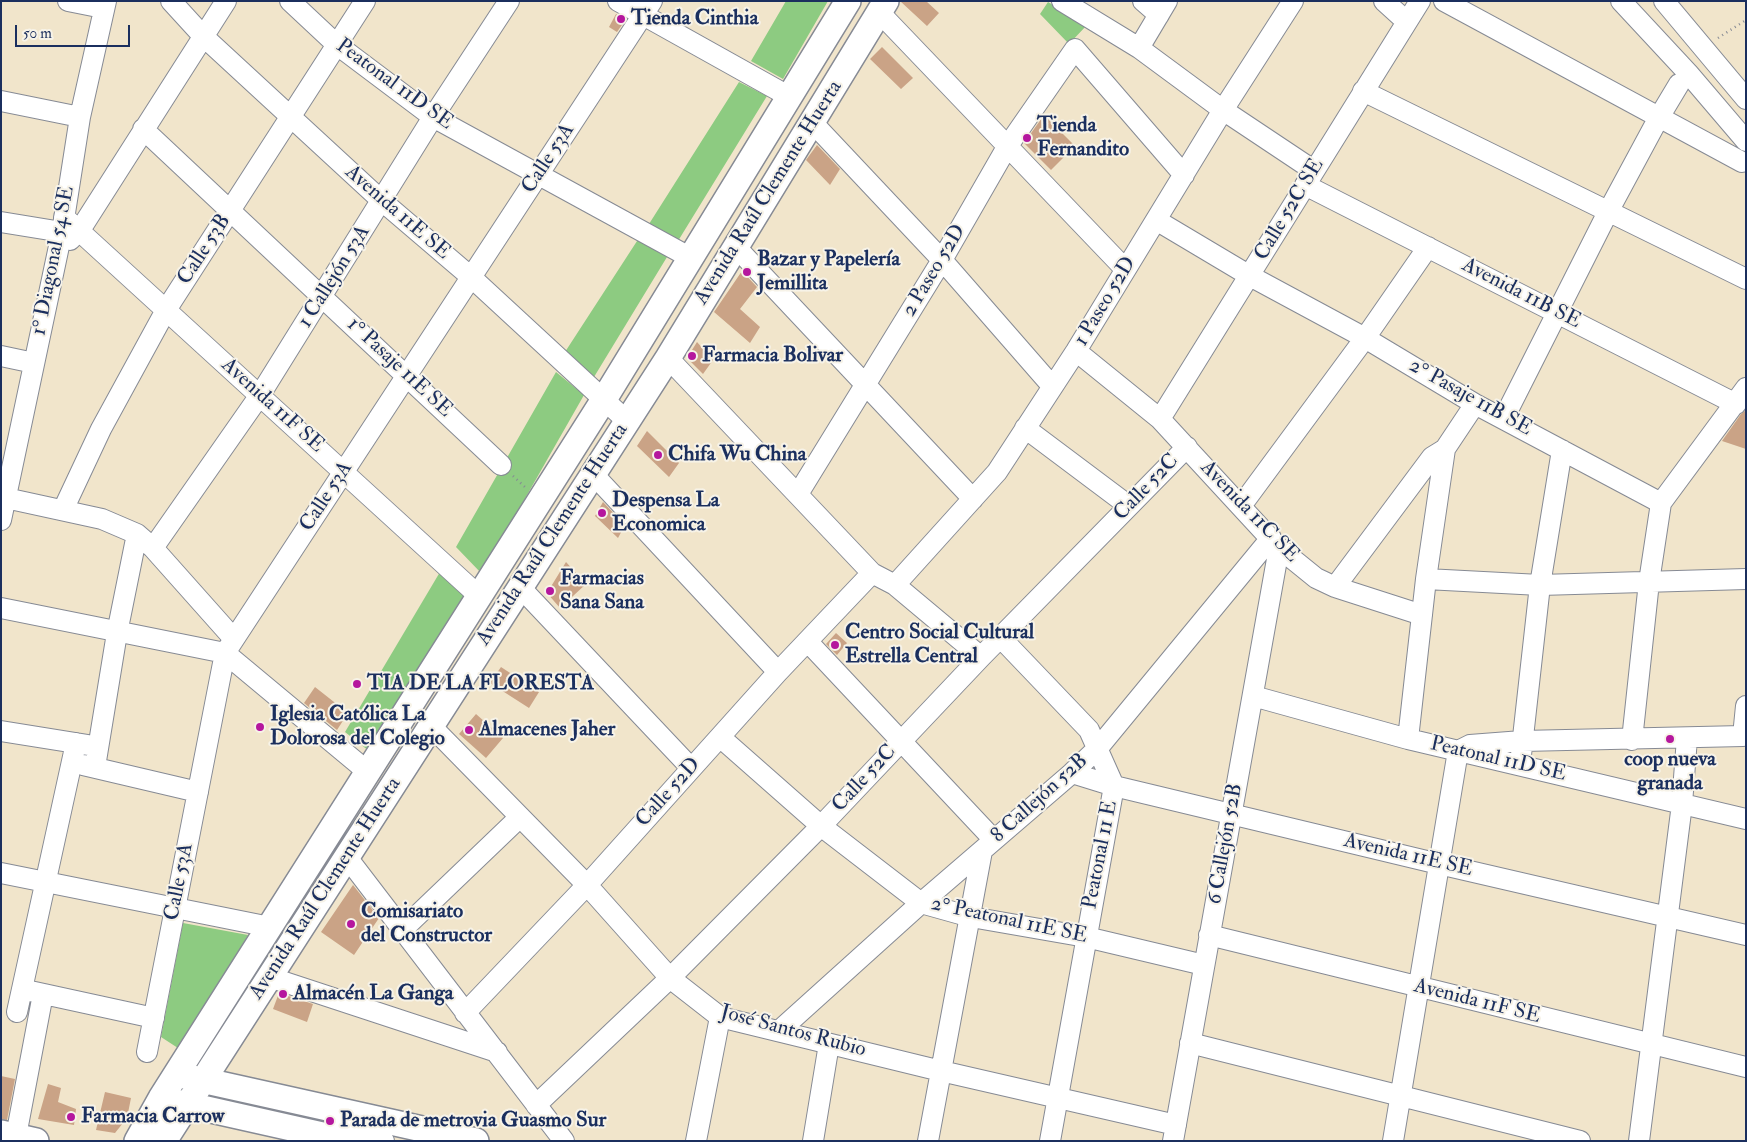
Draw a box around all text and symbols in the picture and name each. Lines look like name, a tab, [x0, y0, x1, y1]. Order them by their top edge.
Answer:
place label: Tienda Cinthia	[631, 6, 758, 32]
marker: Tienda Cinthia	[615, 13, 627, 25]
scale bar	[18, 15, 132, 47]
text: 50 m	[23, 24, 52, 43]
street label: Peatonal 11D SE	[331, 34, 457, 136]
street label: Avenida Raúl Clemente Huerta	[690, 76, 848, 310]
place label: Tienda Fernandito	[1037, 113, 1129, 163]
street label: Calle 53A	[517, 119, 581, 199]
marker: Tienda Fernandito	[1021, 132, 1033, 144]
street label: Calle 52C SE	[1250, 155, 1330, 265]
street label: Avenida 11E SE	[339, 160, 455, 266]
street label: 1° Diagonal 54 SE	[27, 184, 81, 338]
street label: Calle 53B	[173, 210, 237, 290]
street label: 2 Paseo 52D	[898, 220, 972, 322]
street label: 1 Callejón 53A	[294, 221, 376, 333]
place label: Bazar y Papelería Jemillita	[757, 247, 900, 297]
street label: 1 Paseo 52D	[1070, 253, 1142, 351]
street label: Avenida 11B SE	[1457, 253, 1585, 335]
marker: Bazar y Papelería Jemillita	[741, 266, 753, 278]
street label: 1° Pasaje 11E SE	[341, 313, 457, 423]
place label: Farmacia Bolivar	[702, 343, 843, 369]
marker: Farmacia Bolivar	[686, 350, 698, 362]
street label: Avenida 11F SE	[215, 353, 329, 459]
street label: 2° Pasaje 11B SE	[1404, 354, 1536, 442]
street label: Avenida Raúl Clemente Huerta	[472, 419, 634, 651]
place label: Chifa Wu China	[668, 442, 806, 468]
marker: Chifa Wu China	[652, 449, 664, 461]
street label: Calle 52C	[1109, 449, 1185, 527]
street label: Avenida 11C SE	[1194, 456, 1304, 568]
street label: Calle 53A	[295, 457, 359, 537]
place label: Despensa La Economica	[612, 488, 719, 538]
marker: Despensa La Economica	[596, 507, 608, 519]
place label: Farmacias Sana Sana	[560, 566, 644, 616]
marker: Farmacias Sana Sana	[544, 585, 556, 597]
place label: Centro Social Cultural Estrella Central	[845, 620, 1034, 670]
marker: Centro Social Cultural Estrella Central	[829, 639, 841, 651]
place label: TIA DE LA FLORESTA	[367, 671, 594, 697]
marker: TIA DE LA FLORESTA	[351, 678, 363, 690]
place label: Iglesia Católica La Dolorosa del Colegio	[270, 702, 445, 752]
place label: Almacenes Jaher	[479, 717, 615, 743]
marker: Iglesia Católica La Dolorosa del Colegio	[254, 721, 266, 733]
marker: Almacenes Jaher	[463, 724, 475, 736]
street label: Peatonal 11D SE	[1428, 732, 1568, 788]
marker: coop nueva granada	[1664, 733, 1676, 745]
street label: Calle 52C	[827, 740, 903, 818]
place label: coop nueva granada	[1624, 747, 1716, 797]
street label: 8 Callejón 52B	[986, 749, 1094, 849]
street label: Calle 52D	[631, 753, 707, 833]
street label: Avenida Raúl Clemente Huerta	[245, 773, 407, 1005]
street label: 6 Callejón 52B	[1203, 782, 1249, 906]
street label: Peatonal 11 E	[1078, 799, 1124, 911]
street label: Avenida 11E SE	[1341, 829, 1475, 883]
street label: Calle 53A	[160, 841, 200, 923]
street label: 2° Peatonal 11E SE	[929, 892, 1089, 950]
place label: Comisariato del Constructor	[361, 899, 492, 949]
marker: Comisariato del Constructor	[345, 918, 357, 930]
street label: Avenida 11F SE	[1411, 974, 1543, 1030]
place label: Almacén La Ganga	[293, 981, 453, 1007]
marker: Almacén La Ganga	[277, 988, 289, 1000]
street label: José Santos Rubio	[718, 1000, 868, 1064]
place label: Farmacia Carrow	[81, 1104, 225, 1130]
place label: Parada de metrovia Guasmo Sur	[340, 1108, 606, 1134]
marker: Farmacia Carrow	[65, 1111, 77, 1123]
marker: Parada de metrovia Guasmo Sur	[324, 1115, 336, 1127]

